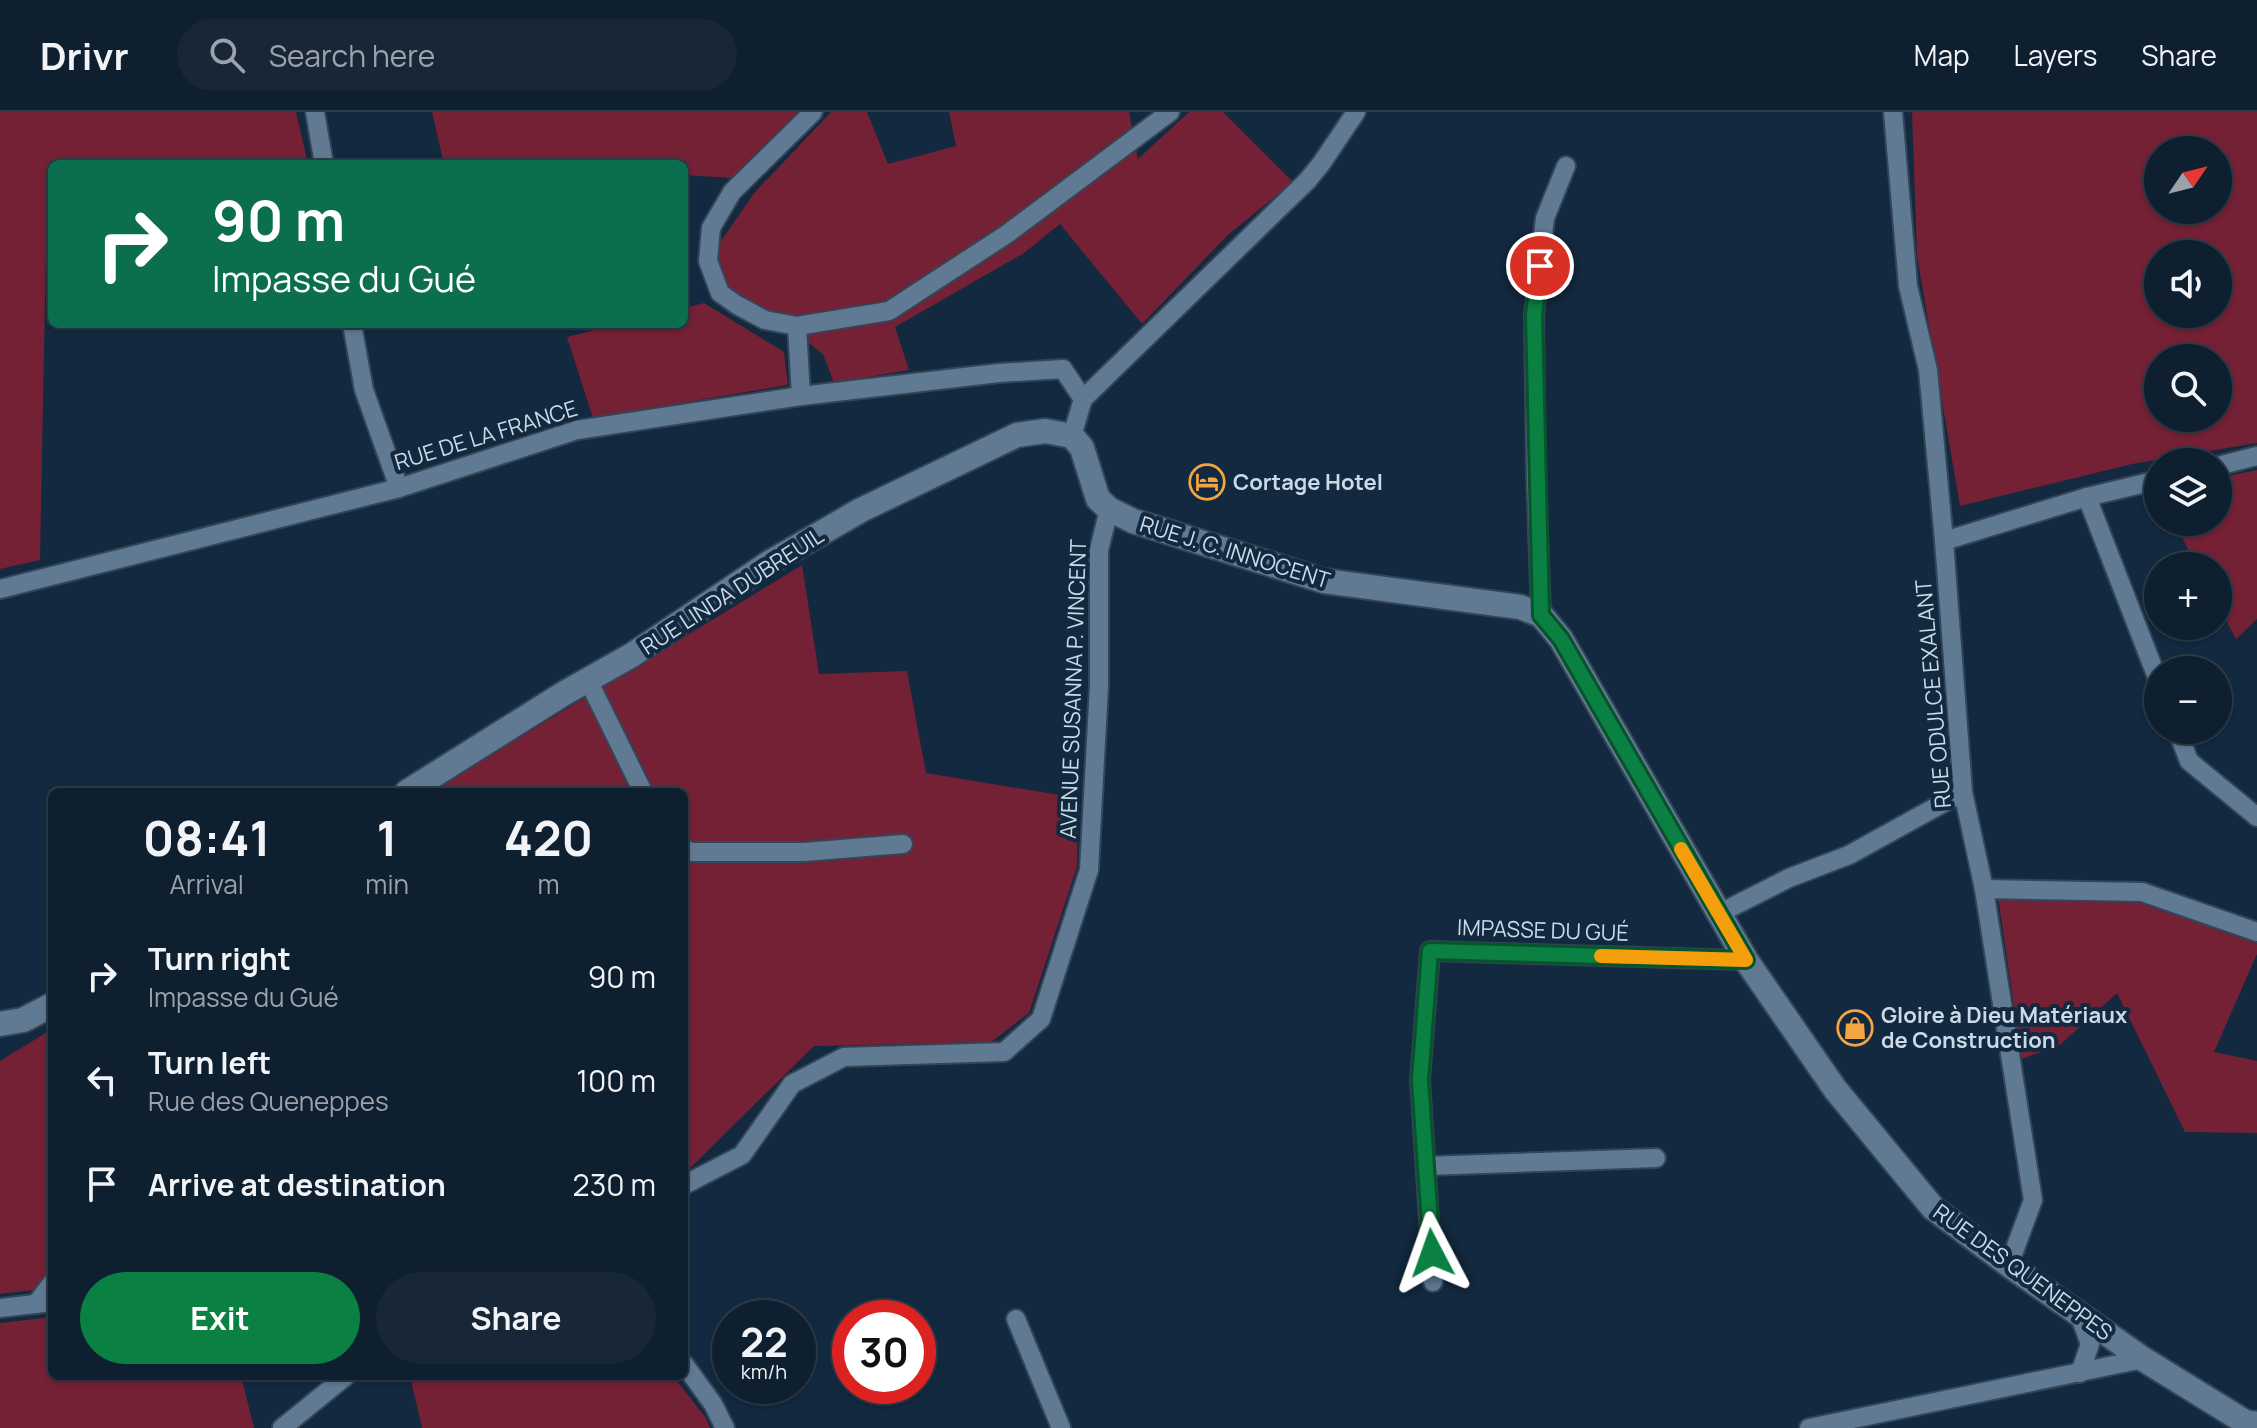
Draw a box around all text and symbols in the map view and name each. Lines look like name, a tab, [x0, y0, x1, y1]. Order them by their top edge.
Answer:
search box	[177, 19, 737, 91]
text: Drivr	[40, 29, 129, 81]
icon: search	[205, 33, 249, 77]
text: Search here	[269, 35, 435, 76]
text: Map	[1914, 36, 1970, 74]
text: Layers	[2014, 36, 2097, 74]
text: Share	[2141, 36, 2217, 74]
north arrow	[2144, 136, 2232, 224]
map controls	[2144, 136, 2232, 744]
text: 90 m	[212, 181, 345, 258]
icon: right	[80, 192, 184, 296]
pin	[1506, 232, 1574, 300]
button: sound	[2144, 240, 2232, 328]
icon: arrive	[1518, 244, 1562, 288]
text: Impasse du Gué	[212, 254, 476, 303]
button: search	[2144, 344, 2232, 432]
street label: RUE DE LA FRANCE	[391, 393, 581, 477]
button: layers	[2144, 448, 2232, 536]
hotel icon: Cortage Hotel	[1188, 463, 1226, 501]
place label: Cortage Hotel	[1233, 467, 1383, 497]
street label: RUE J. C. INNOCENT	[1136, 509, 1334, 595]
street label: RUE LINDA DUBREUIL	[635, 521, 829, 661]
street label: AVENUE SUSANNA P. VINCENT	[1053, 539, 1093, 839]
button: +	[2144, 552, 2232, 640]
street label: RUE ODULCE EXALANT	[1908, 578, 1958, 810]
button: −	[2144, 656, 2232, 744]
text: 08:41	[143, 805, 271, 870]
text: 1	[377, 805, 398, 870]
text: 420	[504, 805, 593, 870]
text: Arrival	[170, 866, 244, 902]
text: min	[365, 866, 409, 902]
text: m	[537, 866, 559, 902]
street label: IMPASSE DU GUÉ	[1457, 912, 1629, 948]
text: Turn right	[148, 938, 291, 979]
icon: right	[80, 954, 124, 998]
text: 90 m	[588, 956, 656, 997]
text: Impasse du Gué	[148, 979, 339, 1015]
place label: Gloire à Dieu Matériaux de Construction	[1881, 1000, 2127, 1055]
shop icon: Gloire à Dieu Matériaux de Construction	[1836, 1009, 1874, 1047]
text: Turn left	[148, 1042, 271, 1083]
icon: left	[80, 1058, 124, 1102]
text: 100 m	[576, 1060, 656, 1101]
text: Rue des Queneppes	[148, 1083, 389, 1119]
icon: arrive	[80, 1162, 124, 1206]
text: Arrive at destination	[148, 1164, 446, 1205]
text: 230 m	[573, 1164, 656, 1205]
street label: RUE DES QUENEPPES	[1927, 1197, 2119, 1347]
position arrow	[1390, 1211, 1474, 1295]
button: Exit	[80, 1272, 360, 1364]
button: Share	[376, 1272, 656, 1364]
speed limit sign: 30	[832, 1300, 936, 1404]
text: 22	[740, 1314, 788, 1369]
text: km/h	[741, 1358, 787, 1385]

